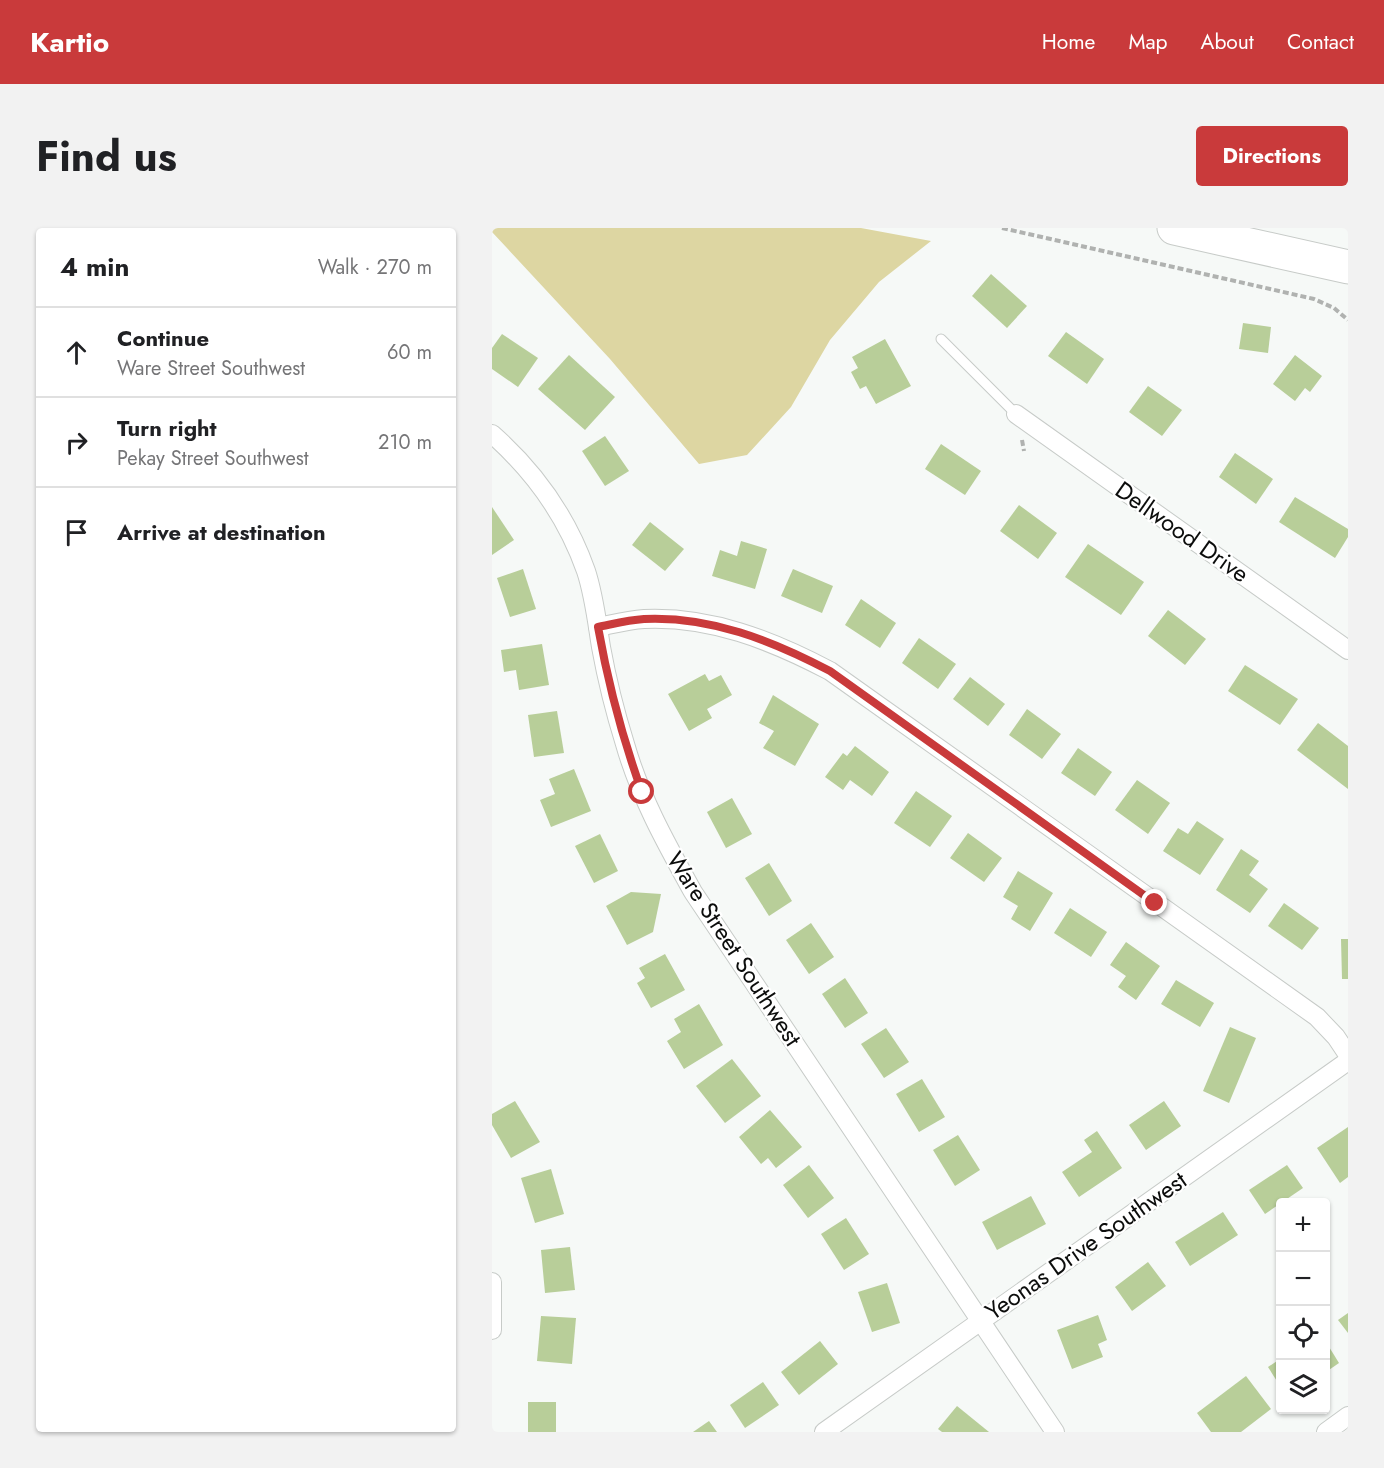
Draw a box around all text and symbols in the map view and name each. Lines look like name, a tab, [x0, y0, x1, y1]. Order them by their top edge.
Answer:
text: Kartio	[30, 22, 109, 63]
text: Home	[1042, 27, 1095, 57]
text: Map	[1128, 27, 1168, 57]
text: About	[1201, 27, 1254, 57]
text: Contact	[1287, 27, 1354, 57]
text: Find us	[36, 126, 177, 187]
button: Directions	[1196, 126, 1348, 186]
text: 4 min	[60, 248, 129, 286]
text: Walk · 270 m	[318, 253, 432, 282]
text: Continue	[117, 322, 209, 354]
icon: ahead	[60, 336, 93, 369]
text: 60 m	[387, 338, 432, 367]
text: Ware Street Southwest	[117, 354, 305, 383]
text: Turn right	[117, 412, 217, 444]
icon: right	[60, 426, 93, 459]
text: 210 m	[378, 428, 432, 457]
text: Pekay Street Southwest	[117, 444, 309, 473]
street label: Dellwood Drive	[1108, 472, 1256, 591]
icon: arrive	[60, 516, 93, 549]
text: Arrive at destination	[117, 516, 326, 548]
route start	[628, 778, 654, 804]
street label: Ware Street Southwest	[658, 845, 811, 1053]
route end	[1141, 889, 1167, 915]
street label: Yeonas Drive Southwest	[978, 1163, 1194, 1328]
map controls	[1276, 1198, 1330, 1414]
button: +	[1276, 1198, 1330, 1252]
button: −	[1276, 1252, 1330, 1306]
button: locate	[1276, 1306, 1330, 1360]
button: layers	[1276, 1360, 1330, 1414]

